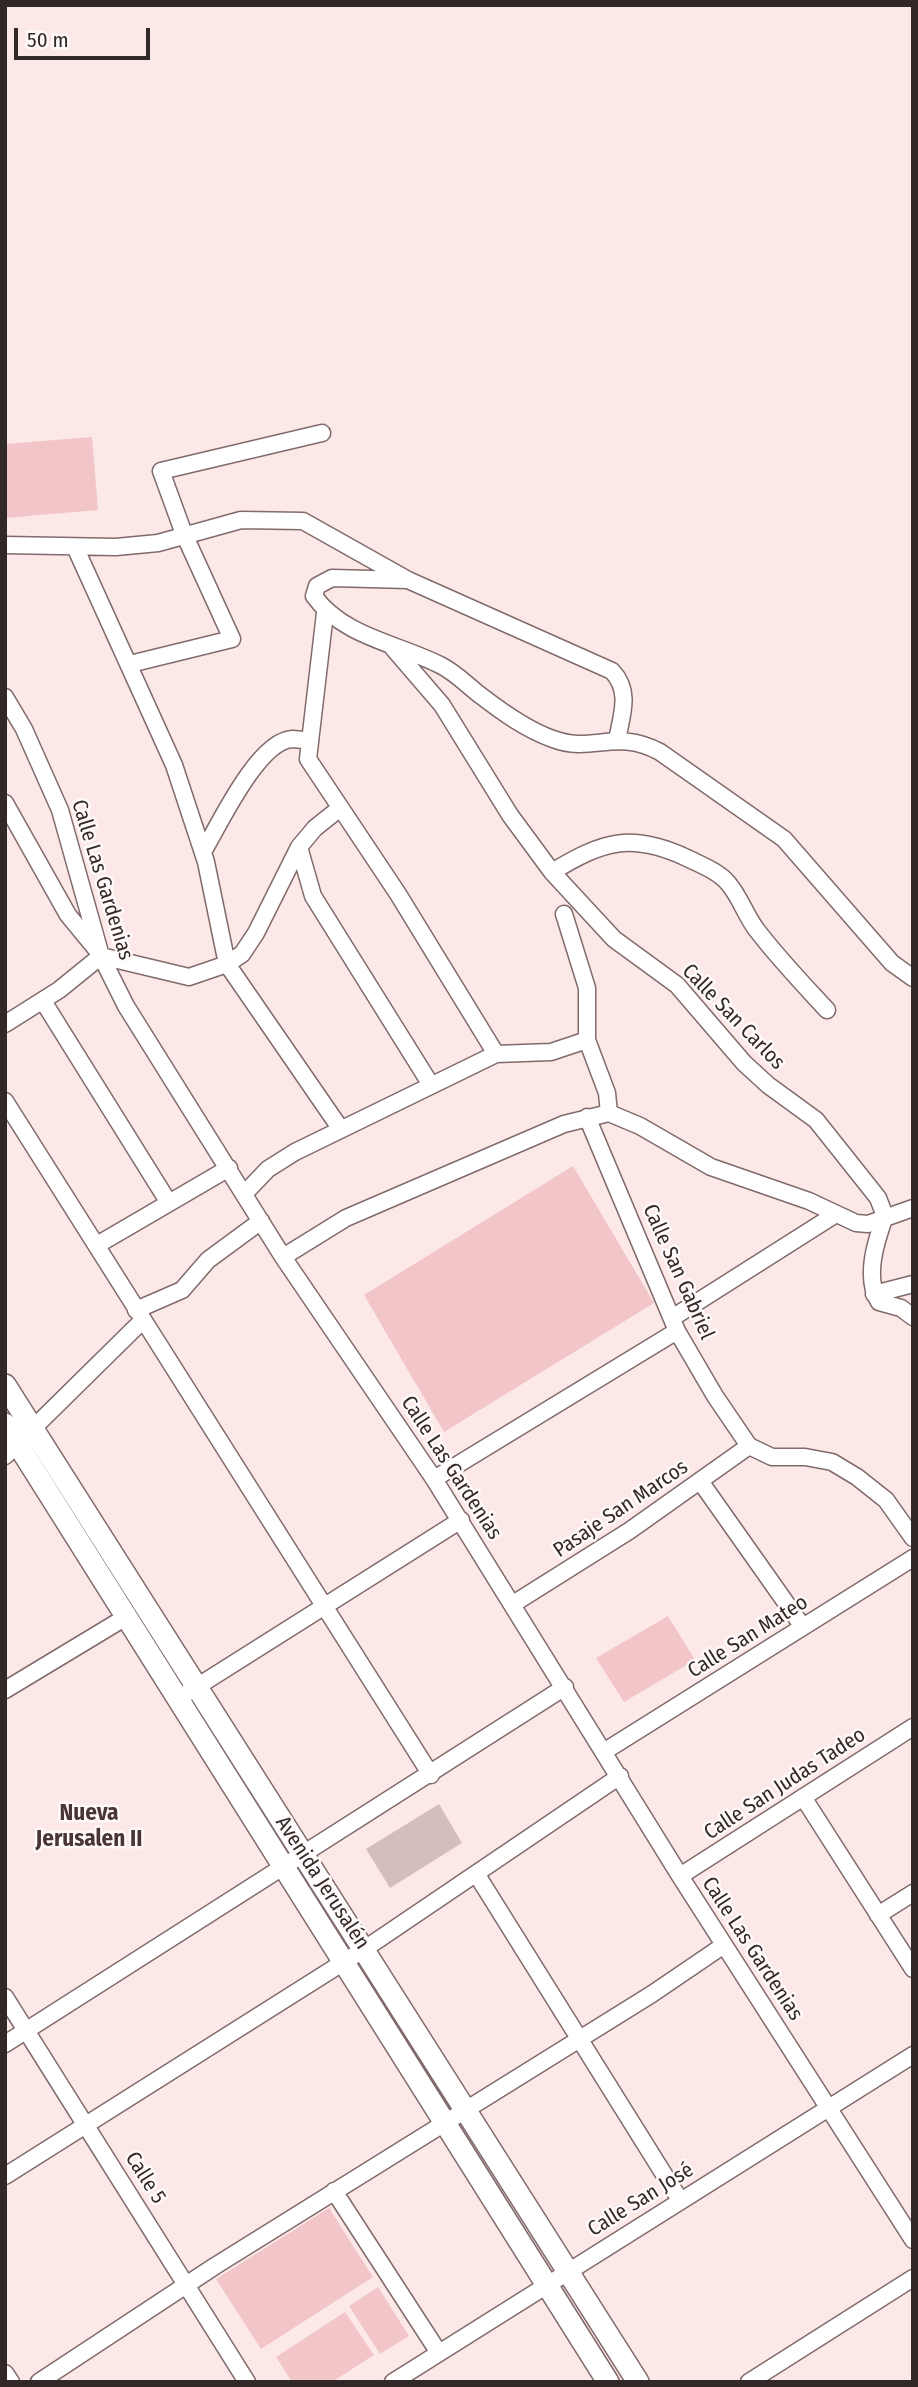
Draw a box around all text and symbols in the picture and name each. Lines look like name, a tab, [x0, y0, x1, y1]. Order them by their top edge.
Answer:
scale bar	[18, 14, 154, 58]
text: 50 m	[27, 27, 69, 53]
street label: Calle Las Gardenias	[66, 797, 138, 963]
street label: Calle San Carlos	[676, 959, 790, 1075]
street label: Calle San Gabriel	[637, 1200, 719, 1344]
street label: Calle Las Gardenias	[395, 1391, 507, 1545]
street label: Pasaje San Marcos	[549, 1455, 693, 1563]
street label: Calle San Mateo	[683, 1590, 813, 1684]
street label: Calle San Judas Tadeo	[700, 1722, 870, 1846]
district label: Nueva Jerusalen II	[36, 1800, 142, 1854]
street label: Avenida Jerusalén	[270, 1812, 374, 1954]
street label: Calle Las Gardenias	[696, 1872, 808, 2026]
street label: Calle 5	[119, 2147, 171, 2209]
street label: Calle San José	[584, 2158, 698, 2242]

